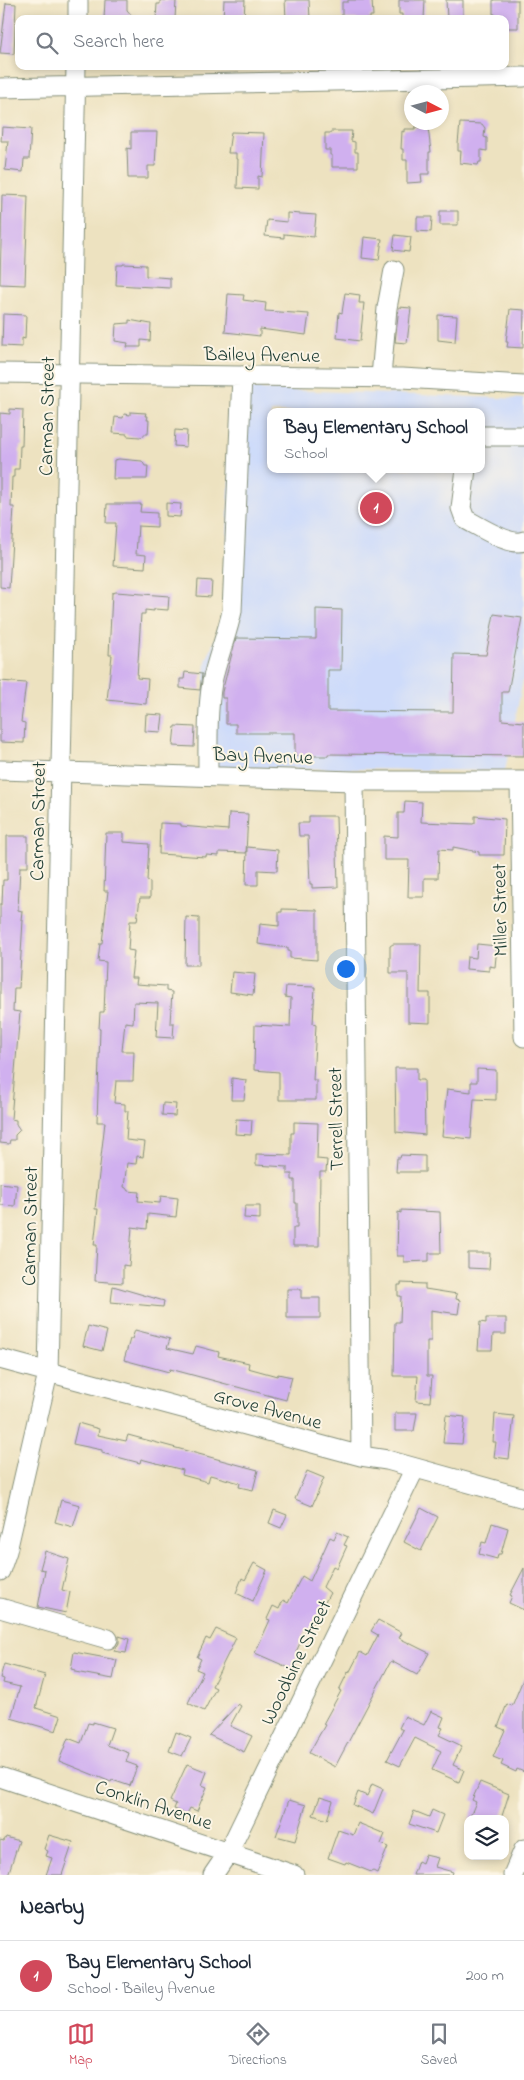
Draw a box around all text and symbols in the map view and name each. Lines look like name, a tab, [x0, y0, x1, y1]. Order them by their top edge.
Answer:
search box	[15, 15, 509, 70]
icon: search	[33, 29, 61, 57]
text: Search here	[73, 29, 164, 56]
north arrow	[404, 85, 449, 130]
street label: Bailey Avenue	[203, 341, 320, 372]
street label: Carman Street	[33, 356, 64, 476]
popup	[267, 408, 485, 473]
text: Bay Elementary School	[284, 415, 468, 442]
text: School	[284, 442, 328, 466]
pin: 1	[360, 489, 392, 527]
street label: Bay Avenue	[211, 741, 314, 774]
street label: Carman Street	[24, 761, 55, 881]
street label: Miller Street	[486, 863, 517, 957]
your location	[333, 956, 359, 982]
street label: Terrell Street	[322, 1066, 353, 1171]
street label: Carman Street	[16, 1166, 47, 1286]
street label: Grove Avenue	[210, 1382, 325, 1439]
street label: Woodbine Street	[254, 1595, 340, 1731]
street label: Conklin Avenue	[91, 1774, 216, 1839]
map controls	[464, 1815, 509, 1860]
button: layers	[464, 1815, 509, 1860]
text: Nearby	[20, 1893, 84, 1923]
text: Bay Elementary School	[67, 1950, 251, 1977]
text: 1	[33, 1964, 39, 1988]
text: 200 m	[466, 1964, 504, 1988]
text: School · Bailey Avenue	[67, 1977, 215, 2001]
tab: Map	[67, 2020, 95, 2071]
tab: Directions	[229, 2020, 287, 2071]
tab: Saved	[421, 2020, 457, 2071]

